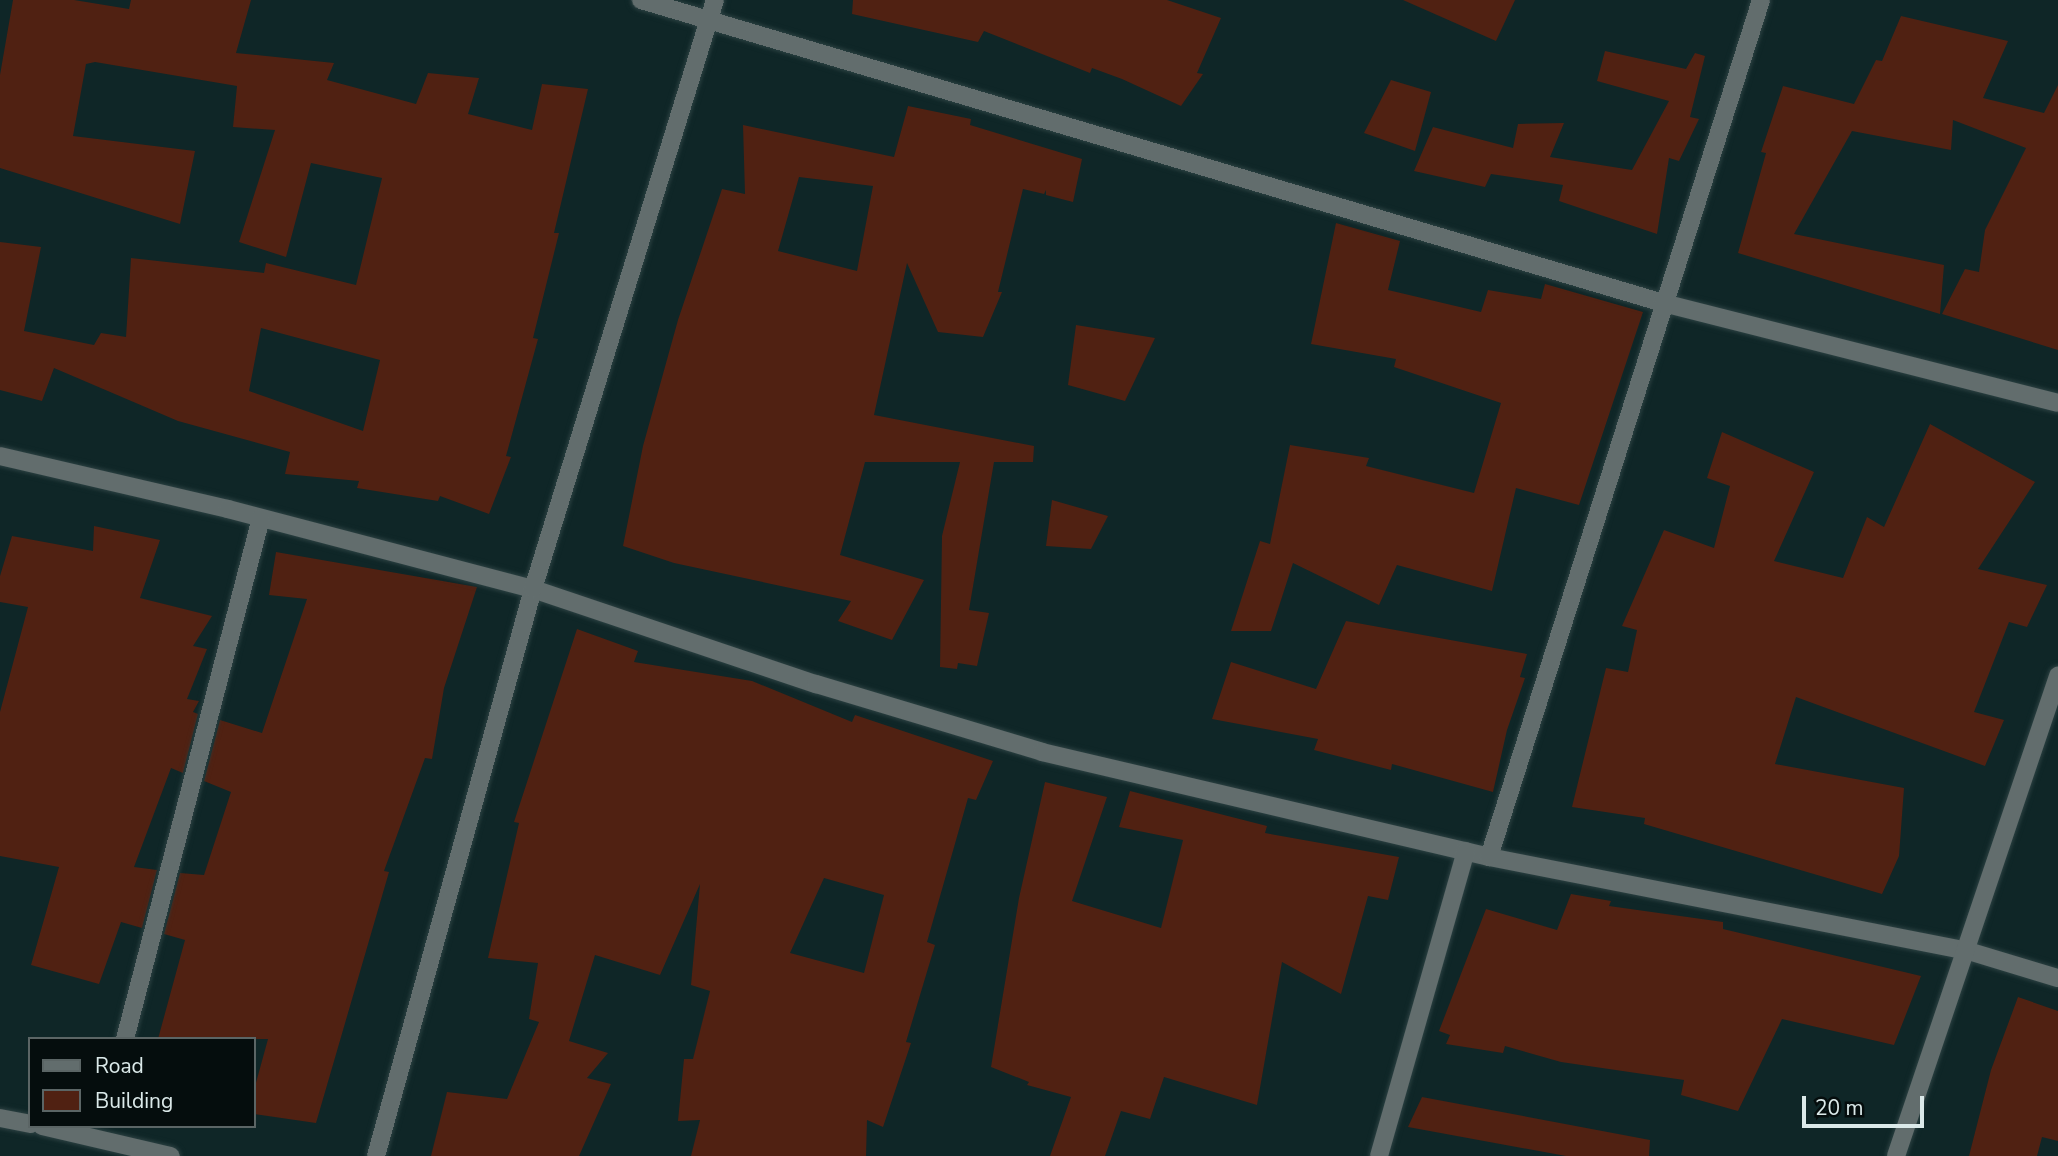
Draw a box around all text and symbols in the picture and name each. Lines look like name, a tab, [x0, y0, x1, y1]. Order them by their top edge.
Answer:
legend	[28, 1037, 256, 1128]
text: Road	[95, 1052, 144, 1080]
scale bar	[1806, 1082, 1928, 1126]
text: Building	[95, 1087, 173, 1115]
text: 20 m	[1815, 1094, 1864, 1122]

